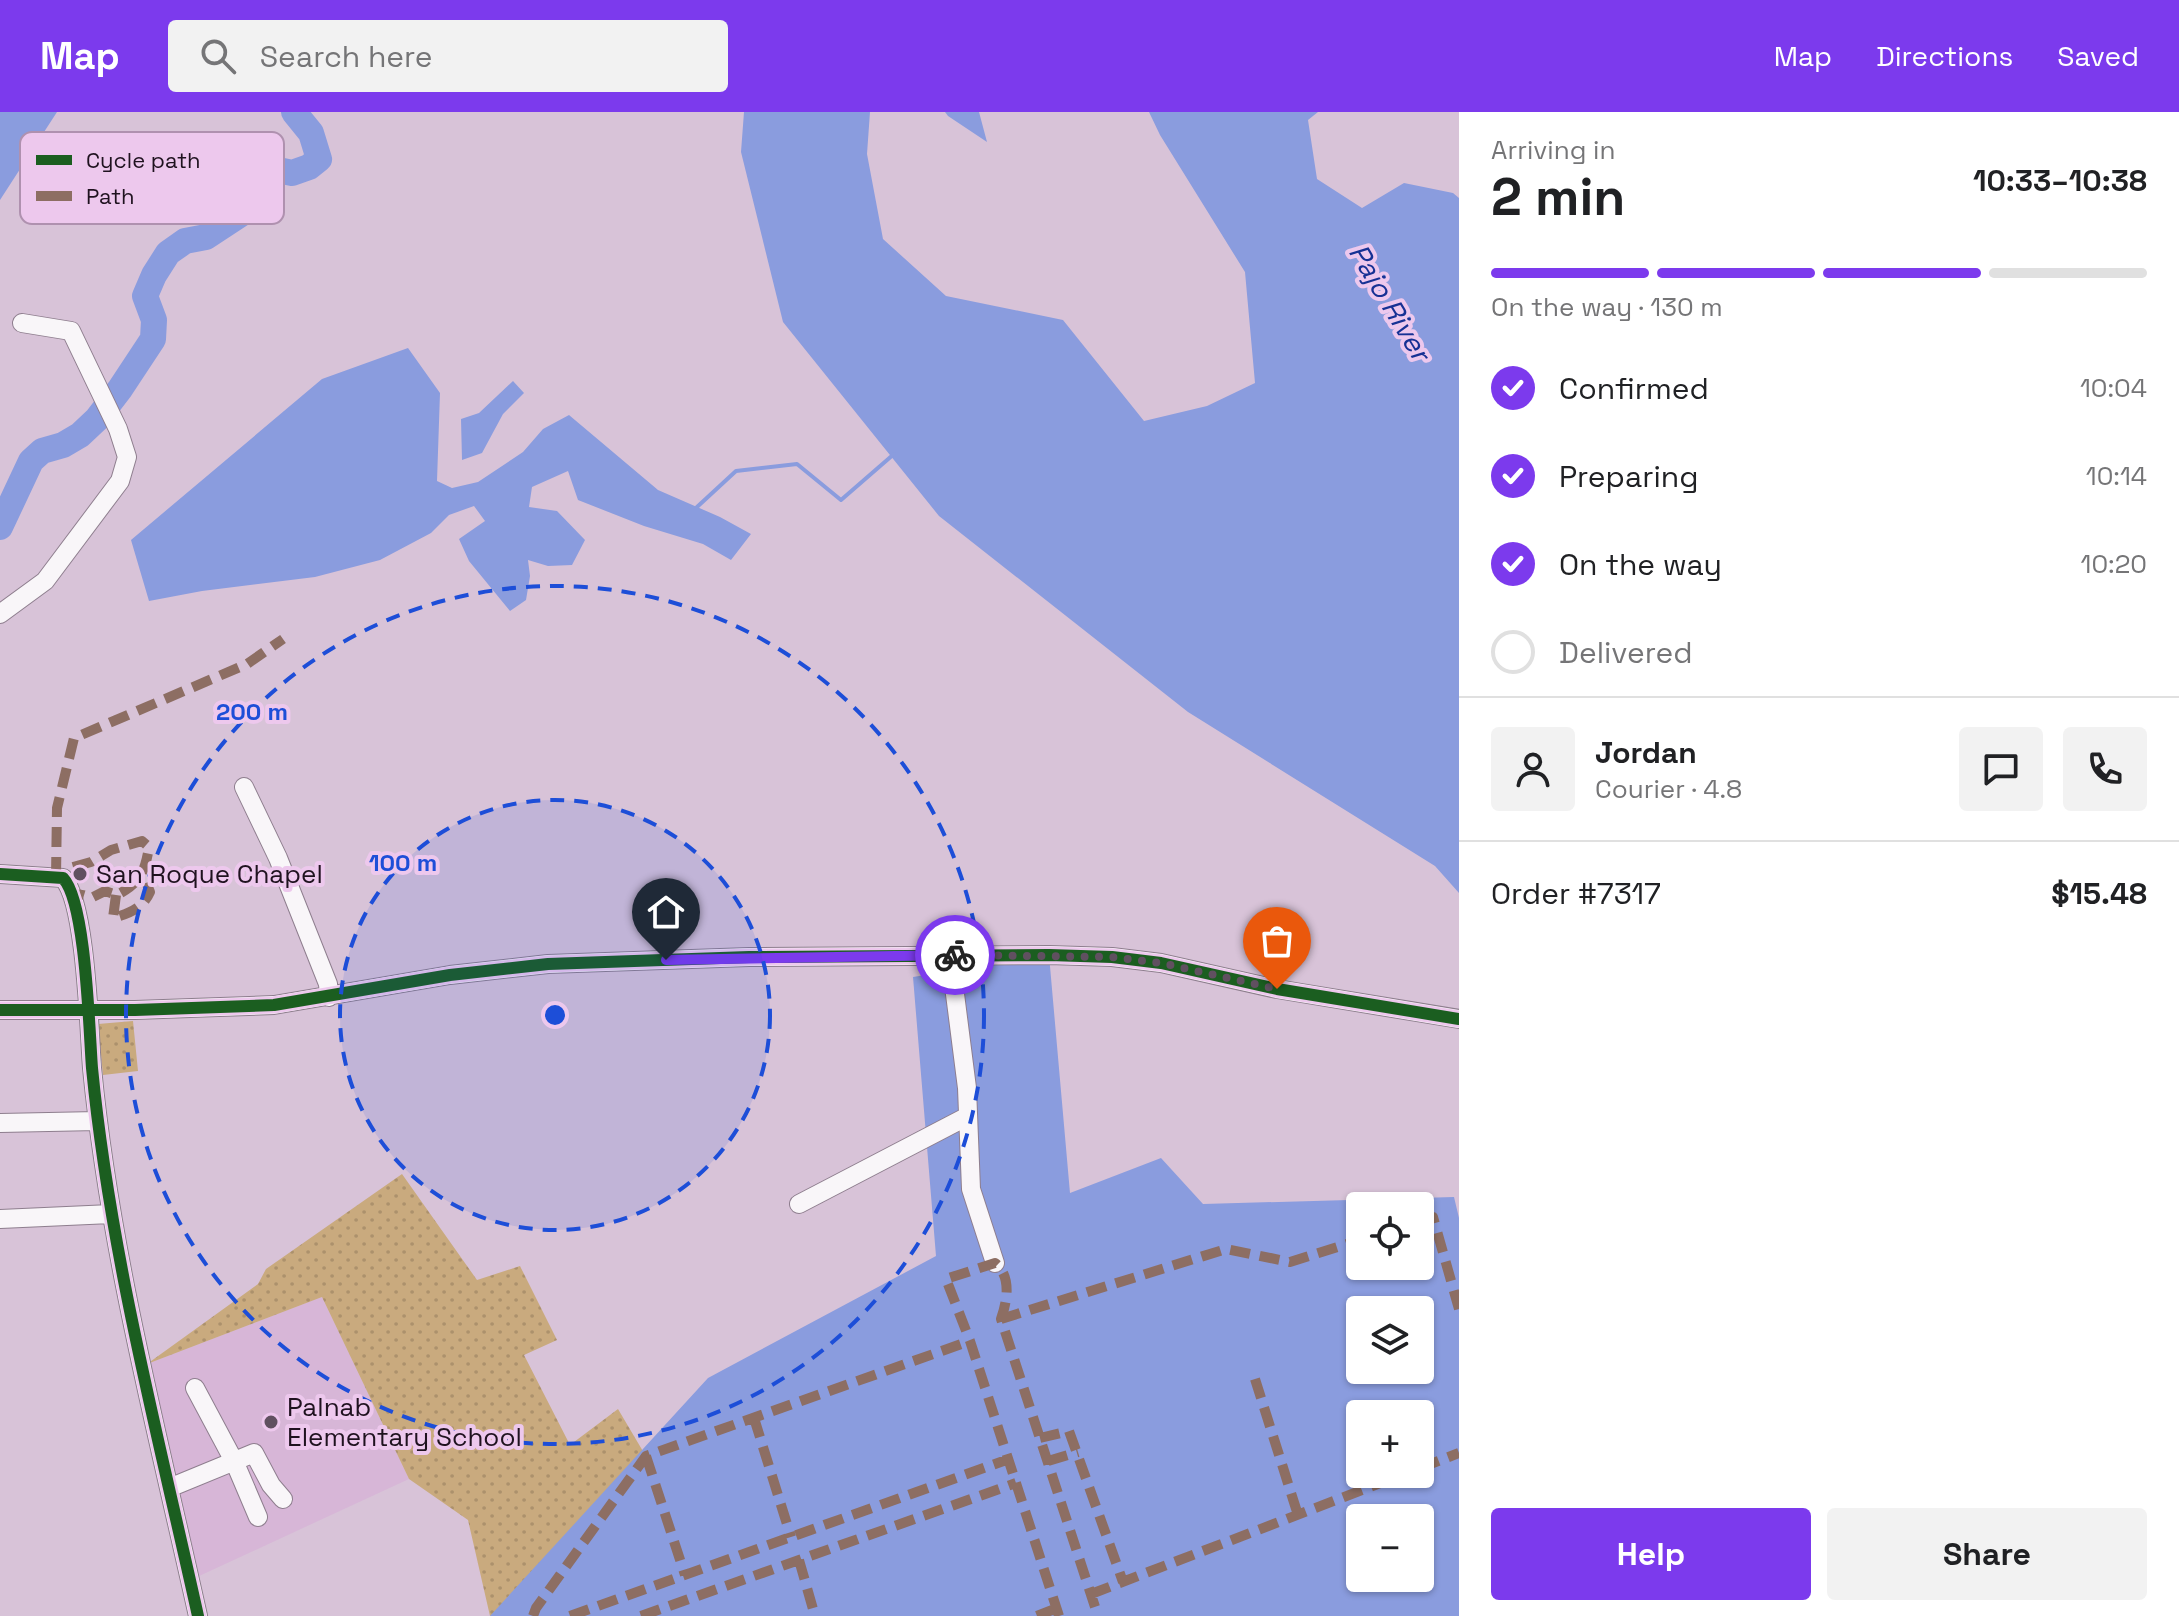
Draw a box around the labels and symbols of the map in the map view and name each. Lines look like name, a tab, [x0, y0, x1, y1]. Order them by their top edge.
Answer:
legend	[20, 132, 284, 224]
text: Cycle path	[86, 146, 201, 174]
text: Path	[86, 182, 135, 210]
water label: Pajo River	[1341, 237, 1441, 370]
text: 200 m	[216, 696, 288, 727]
text: 100 m	[369, 847, 437, 878]
place label: San Roque Chapel	[96, 857, 323, 891]
marker: San Roque Chapel	[71, 865, 89, 883]
pin	[632, 878, 700, 960]
pin	[1243, 907, 1311, 989]
courier	[915, 915, 995, 995]
centre of rings	[541, 1001, 569, 1029]
place label: Palnab Elementary School	[287, 1390, 522, 1454]
marker: Palnab Elementary School	[262, 1413, 280, 1431]

